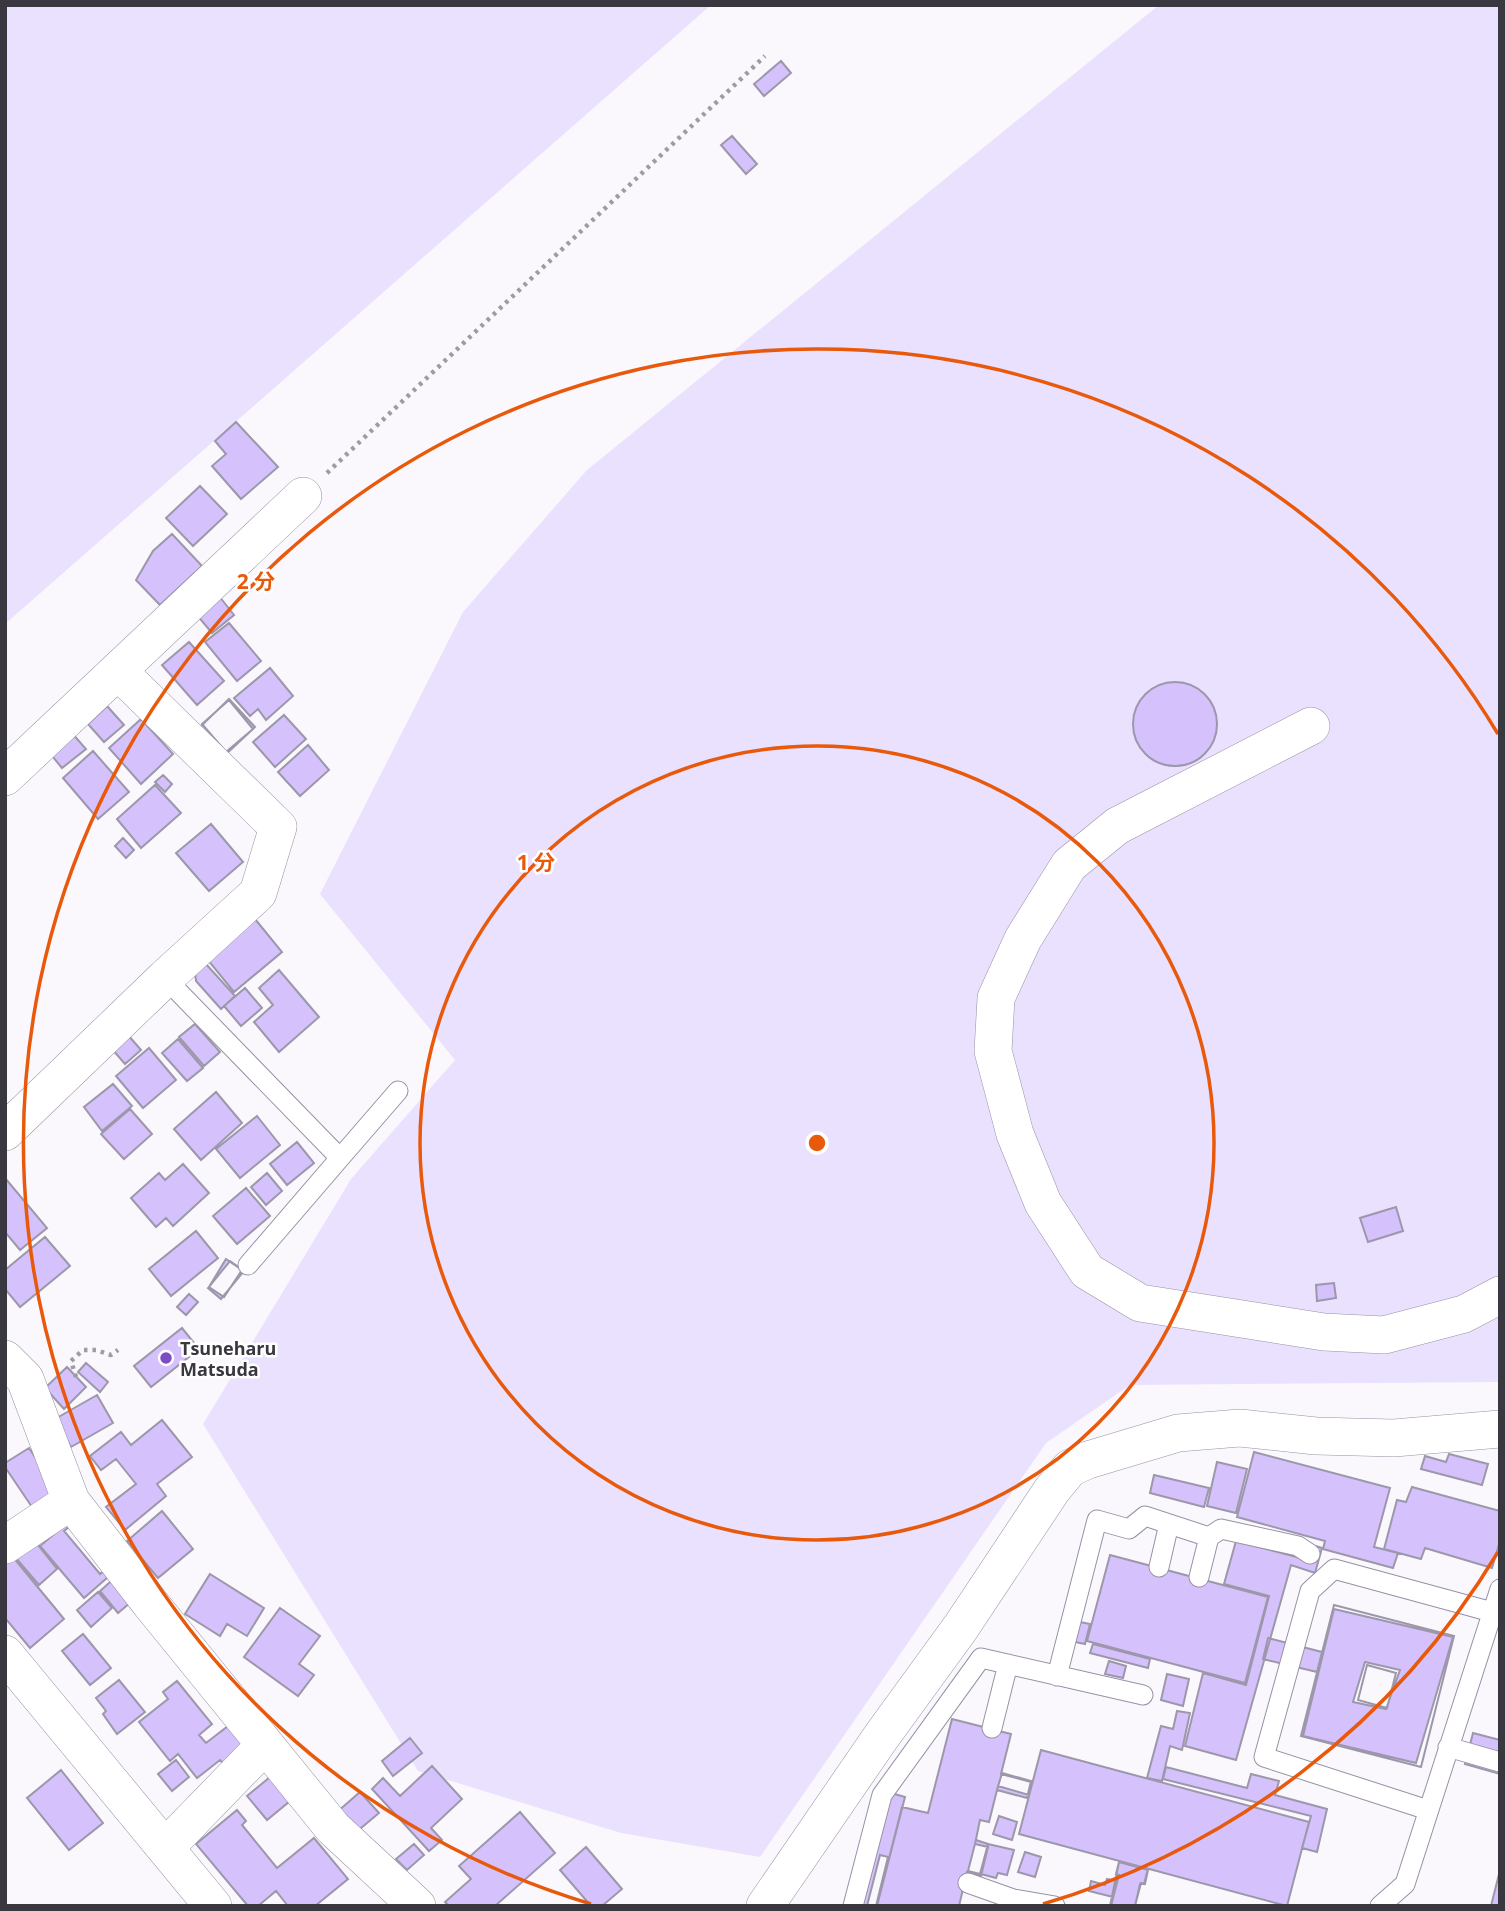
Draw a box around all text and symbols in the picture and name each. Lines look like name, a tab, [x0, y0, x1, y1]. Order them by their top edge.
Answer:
text: 2 分	[237, 567, 275, 595]
text: 1 分	[517, 848, 555, 876]
centre of rings	[805, 1131, 829, 1155]
place label: Tsuneharu Matsuda	[180, 1336, 276, 1381]
marker: Tsuneharu Matsuda	[158, 1350, 174, 1366]

